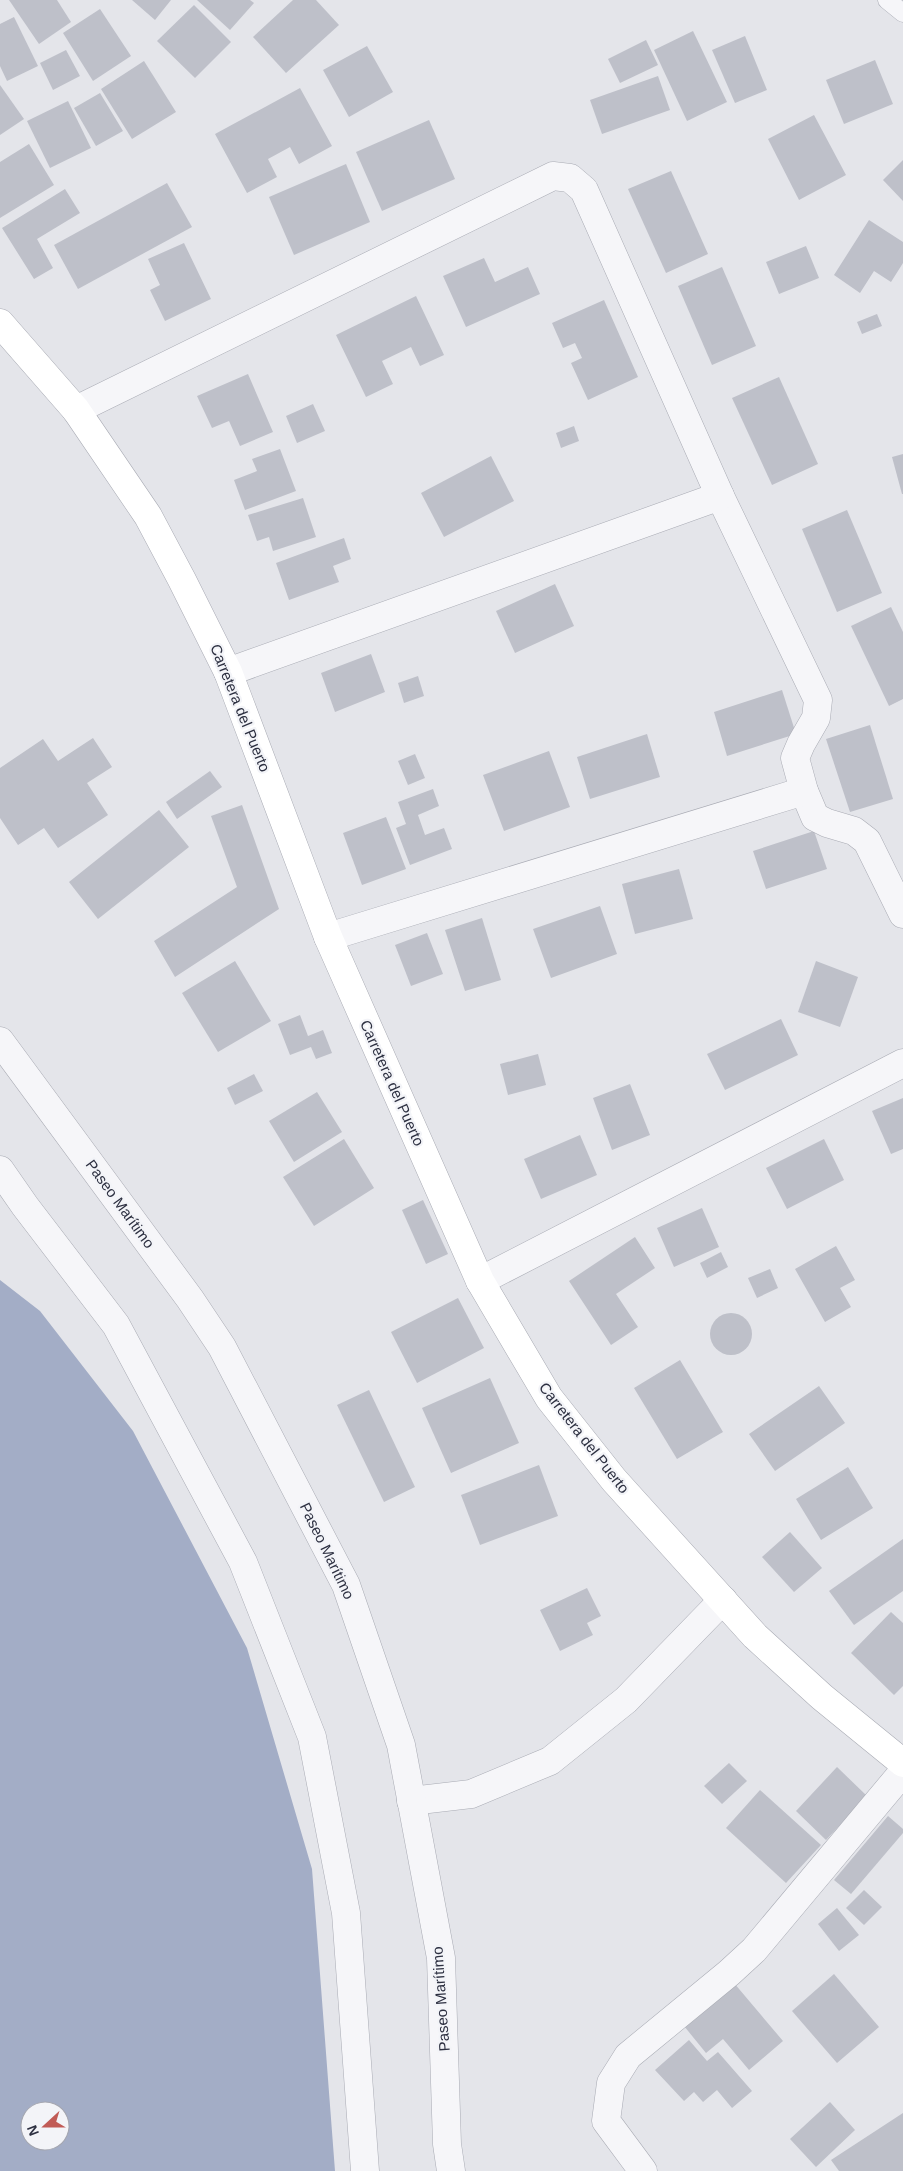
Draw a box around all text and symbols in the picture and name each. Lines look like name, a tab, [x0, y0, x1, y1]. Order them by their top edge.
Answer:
street label: Carretera del Puerto	[207, 642, 274, 774]
street label: Carretera del Puerto	[357, 1017, 428, 1148]
street label: Paseo Marítimo	[83, 1156, 158, 1251]
street label: Carretera del Puerto	[536, 1379, 633, 1496]
street label: Paseo Marítimo	[297, 1500, 358, 1602]
street label: Paseo Marítimo	[428, 1946, 453, 2052]
north arrow	[20, 2101, 70, 2151]
text: N	[24, 2123, 42, 2138]

